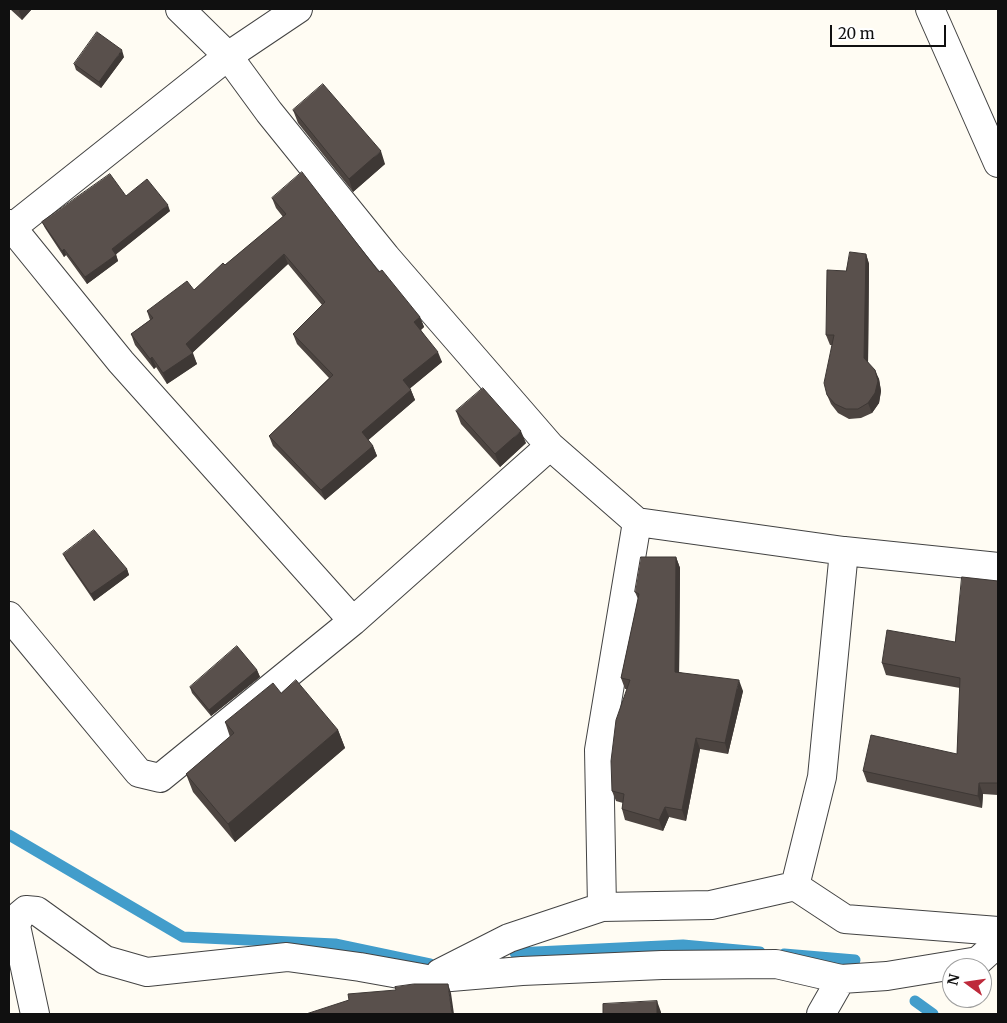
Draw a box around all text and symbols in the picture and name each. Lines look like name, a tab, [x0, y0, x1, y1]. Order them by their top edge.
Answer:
scale bar	[832, 15, 948, 47]
text: 20 m	[838, 24, 875, 43]
north arrow	[942, 958, 992, 1008]
text: N	[943, 972, 963, 987]

